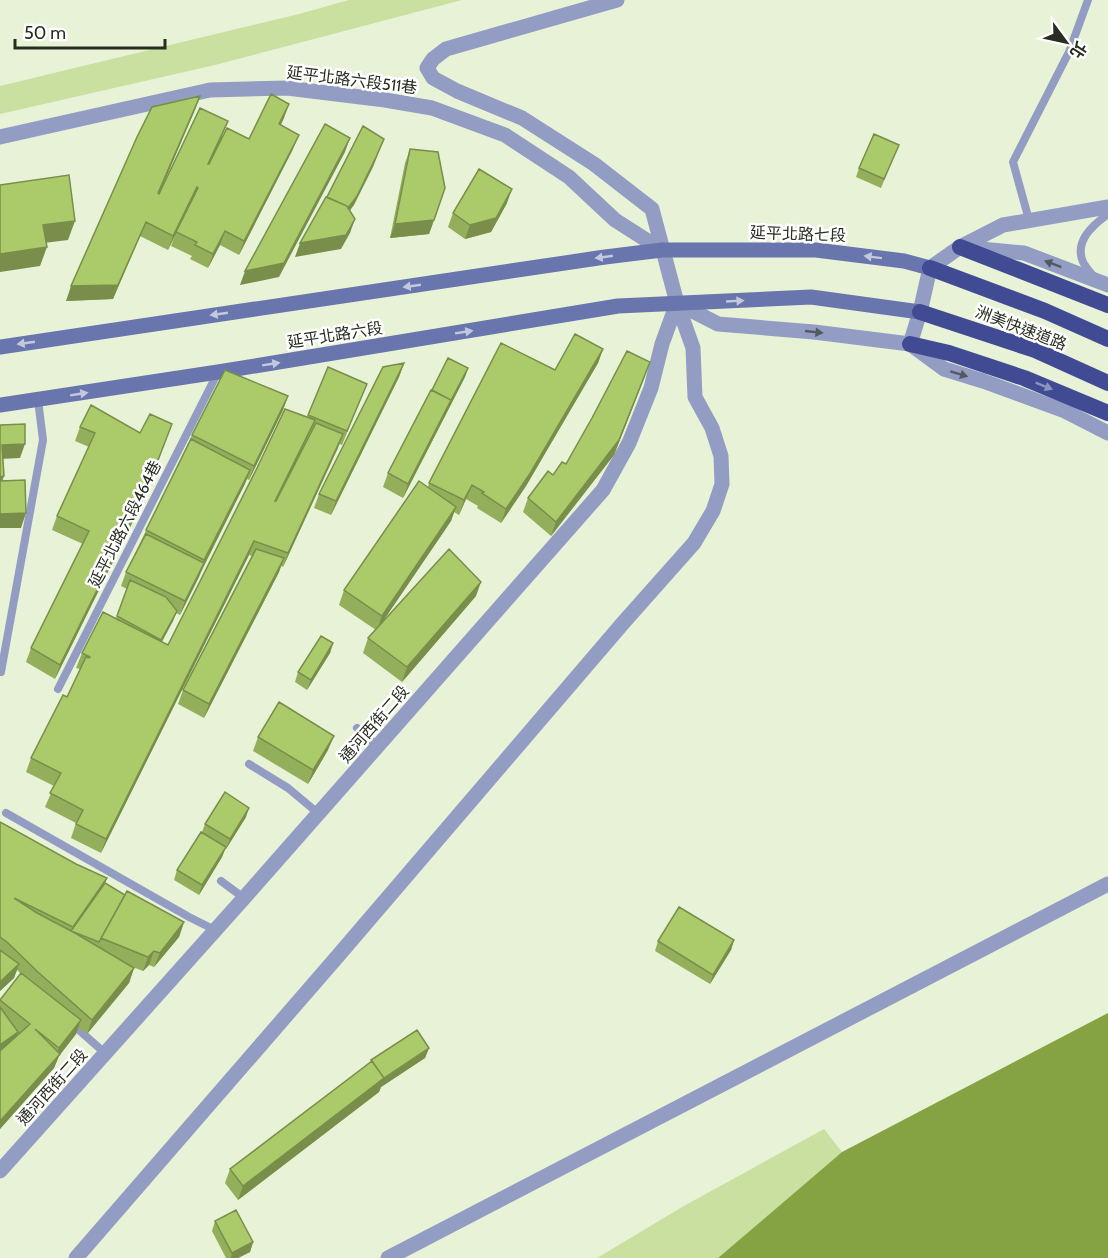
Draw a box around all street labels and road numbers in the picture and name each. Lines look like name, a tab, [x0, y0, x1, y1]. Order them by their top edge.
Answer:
street label: 延平北路六段511巷	[286, 63, 418, 97]
street label: 延平北路七段	[750, 223, 846, 245]
street label: 洲美快速道路	[973, 302, 1069, 354]
street label: 延平北路六段	[286, 318, 384, 352]
street label: 延平北路六段464巷	[85, 457, 165, 591]
street label: 通河西街二段	[335, 682, 413, 766]
street label: 通河西街二段	[13, 1045, 91, 1129]

